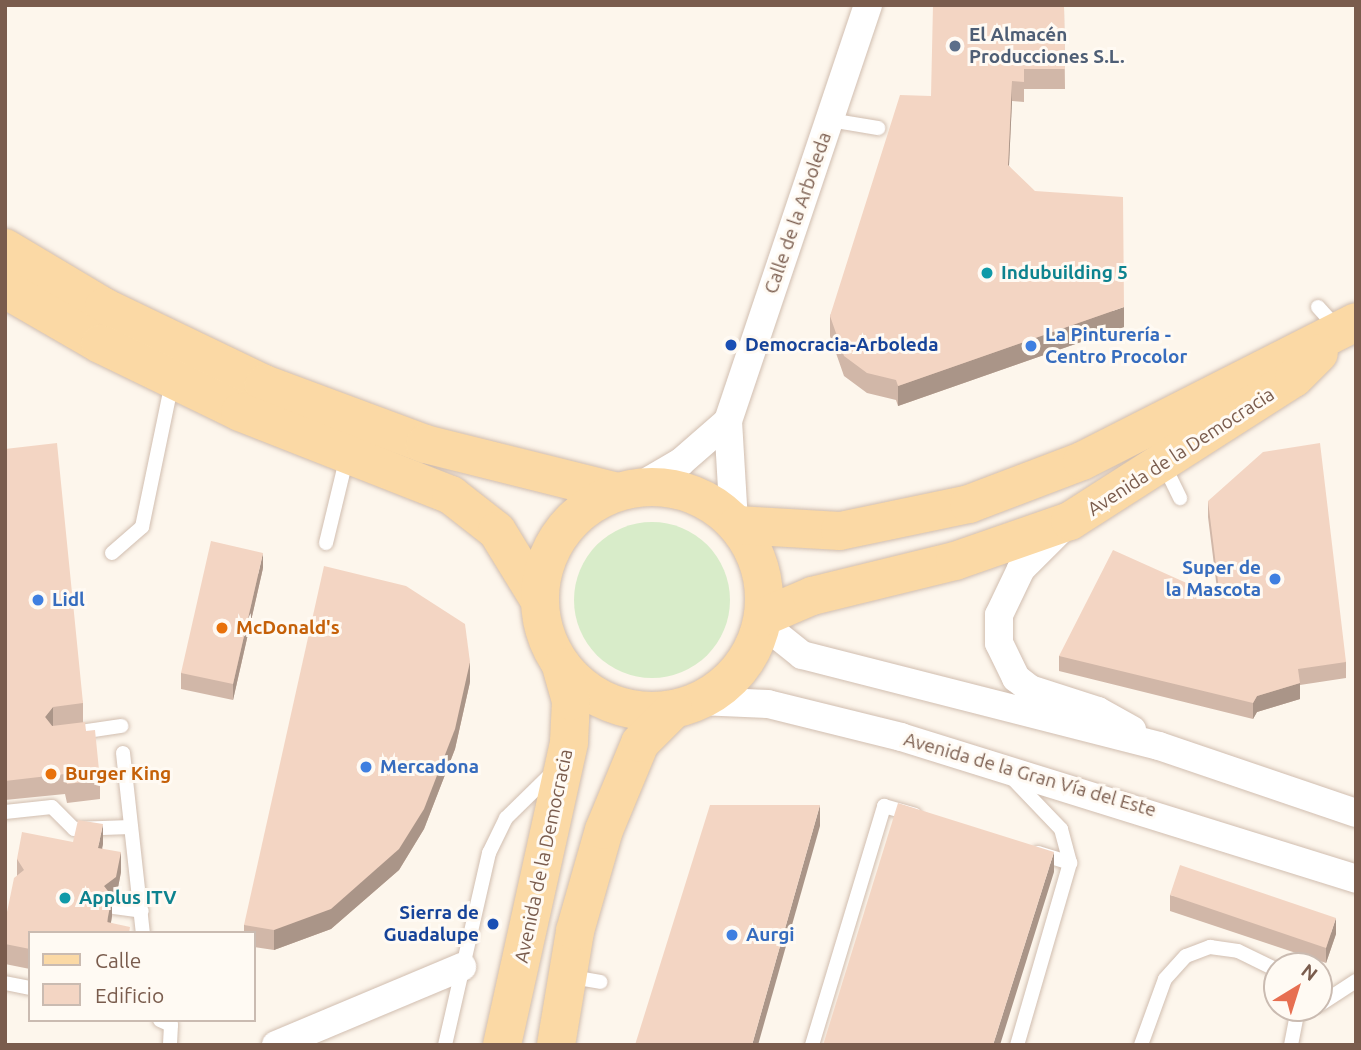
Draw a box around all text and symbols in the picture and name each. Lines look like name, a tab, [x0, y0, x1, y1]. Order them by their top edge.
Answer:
place label: El Almacén Producciones S.L.	[969, 24, 1125, 68]
marker: El Almacén Producciones S.L.	[947, 38, 963, 54]
street label: Calle de la Arboleda	[760, 129, 836, 297]
place label: Indubuilding 5	[1001, 262, 1128, 284]
marker: Indubuilding 5	[979, 265, 995, 281]
place label: La Pinturería - Centro Procolor	[1045, 324, 1187, 368]
place label: Democracia-Arboleda	[745, 334, 938, 356]
marker: Democracia-Arboleda	[723, 337, 739, 353]
marker: La Pinturería - Centro Procolor	[1023, 338, 1039, 354]
street label: Avenida de la Democracia	[1083, 383, 1279, 521]
place label: Super de la Mascota	[1165, 557, 1261, 601]
marker: Super de la Mascota	[1267, 571, 1283, 587]
place label: Lidl	[52, 589, 85, 611]
marker: Lidl	[30, 592, 46, 608]
place label: McDonald's	[236, 617, 340, 639]
marker: McDonald's	[214, 620, 230, 636]
street label: Avenida de la Gran Vía del Este	[901, 728, 1159, 822]
street label: Avenida de la Democracia	[510, 747, 578, 965]
place label: Mercadona	[380, 756, 479, 778]
marker: Mercadona	[358, 759, 374, 775]
place label: Burger King	[65, 763, 171, 785]
marker: Burger King	[43, 766, 59, 782]
place label: Applus ITV	[79, 887, 176, 909]
marker: Applus ITV	[57, 890, 73, 906]
place label: Sierra de Guadalupe	[384, 902, 479, 946]
marker: Sierra de Guadalupe	[485, 916, 501, 932]
place label: Aurgi	[746, 924, 795, 946]
marker: Aurgi	[724, 927, 740, 943]
legend	[28, 931, 256, 1022]
text: Calle	[95, 948, 141, 972]
north arrow	[1263, 952, 1333, 1022]
text: N	[1297, 959, 1322, 985]
text: Edificio	[95, 983, 164, 1007]

